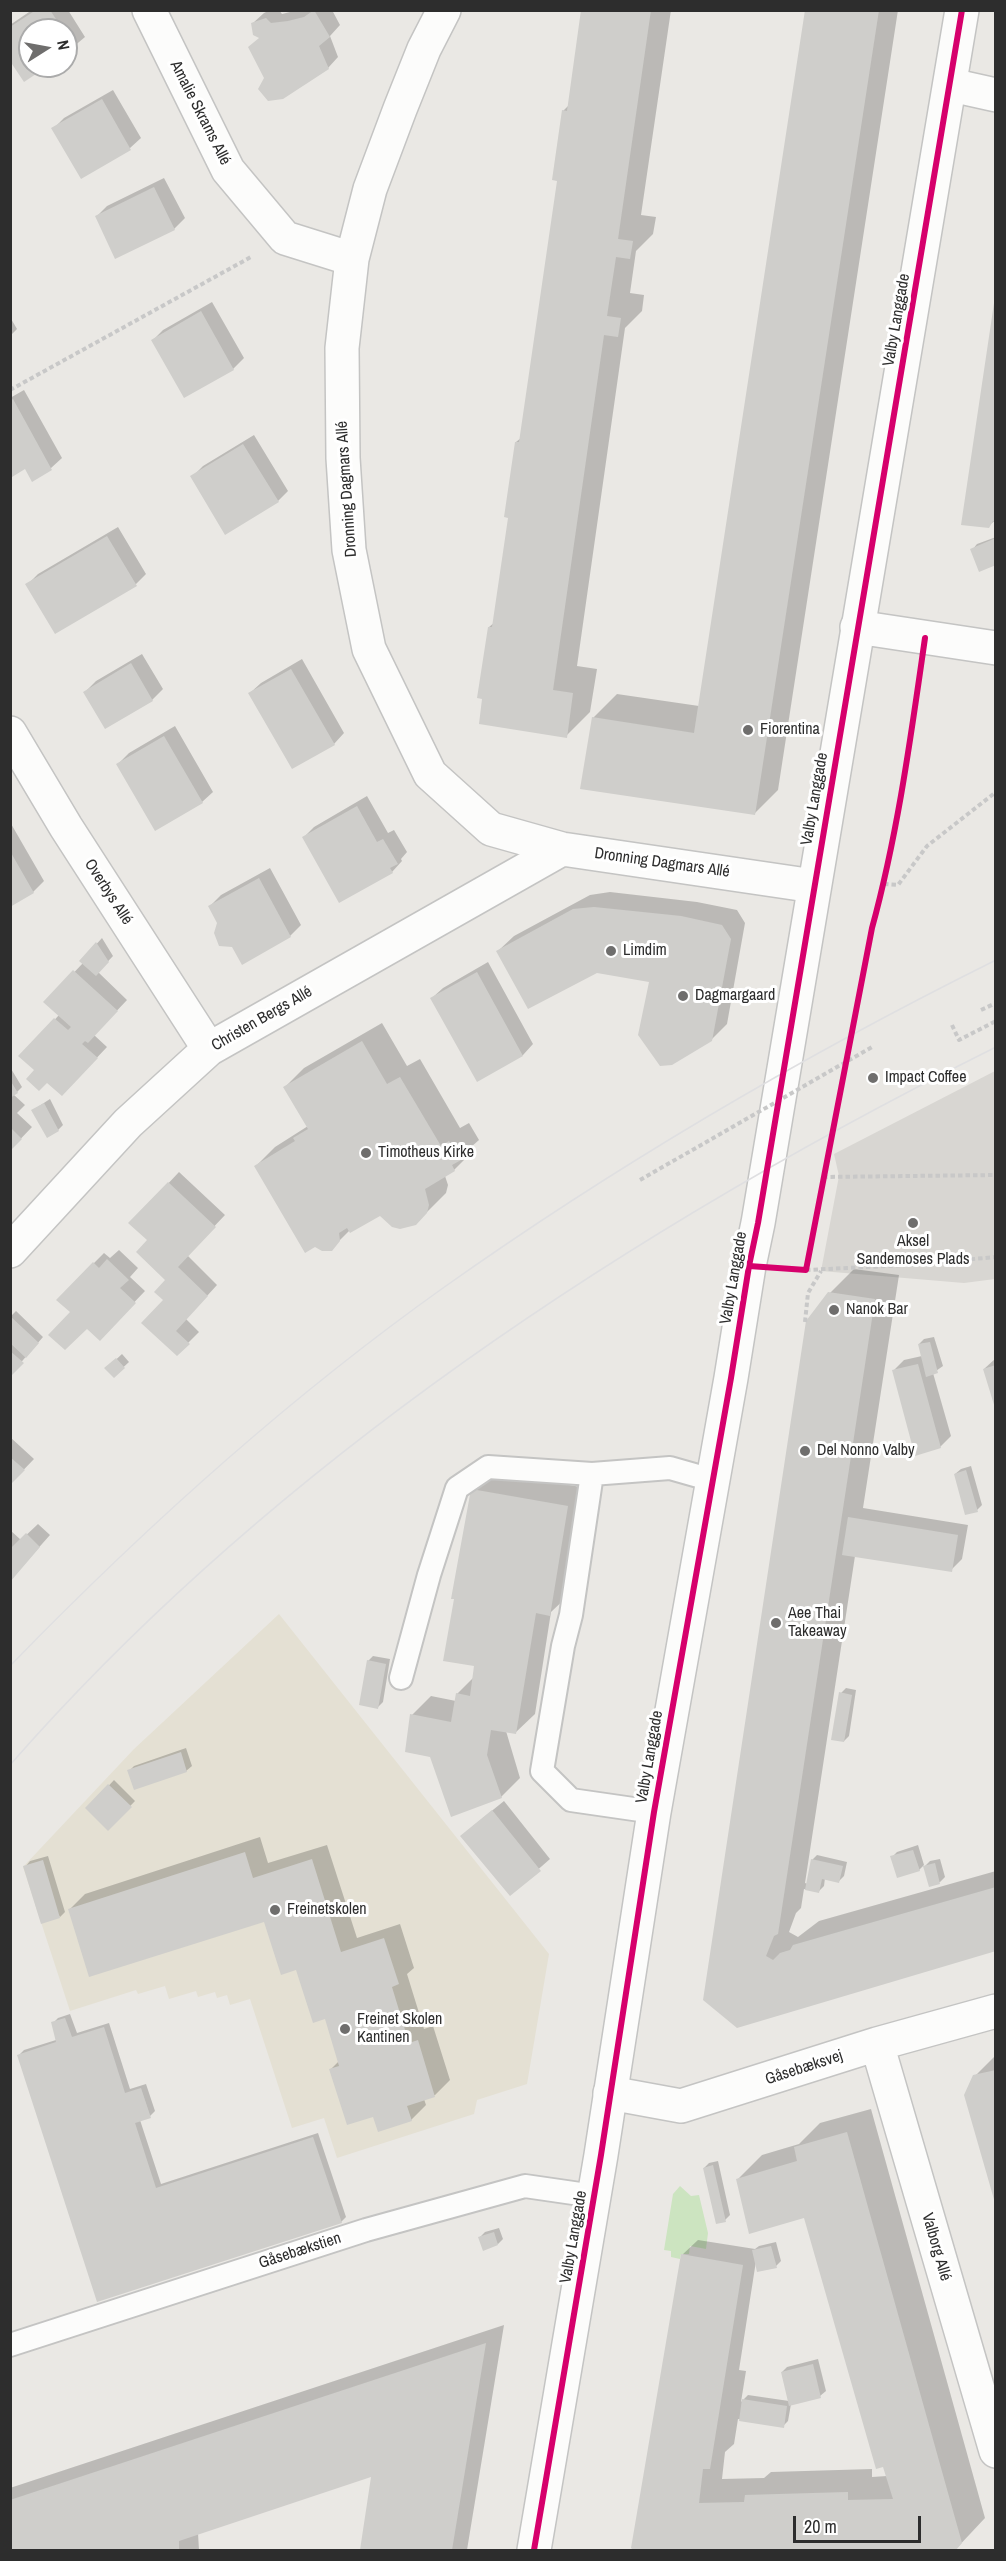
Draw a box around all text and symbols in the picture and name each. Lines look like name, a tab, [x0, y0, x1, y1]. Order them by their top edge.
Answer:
north arrow	[18, 18, 78, 78]
text: N	[52, 38, 75, 52]
street label: Amalie Skrams Allé	[165, 58, 235, 168]
street label: Valby Langgade	[879, 272, 915, 368]
street label: Dronning Dagmars Allé	[333, 420, 361, 558]
place label: Fiorentina	[760, 720, 820, 740]
marker: Fiorentina	[741, 723, 755, 737]
street label: Valby Langgade	[797, 751, 833, 847]
street label: Dronning Dagmars Allé	[593, 844, 731, 882]
street label: Overbys Allé	[80, 856, 136, 928]
place label: Limdim	[623, 941, 667, 961]
marker: Limdim	[604, 944, 618, 958]
street label: Christen Bergs Allé	[208, 982, 316, 1056]
place label: Dagmargaard	[695, 986, 775, 1006]
marker: Dagmargaard	[676, 989, 690, 1003]
place label: Impact Coffee	[885, 1068, 966, 1088]
marker: Impact Coffee	[866, 1071, 880, 1085]
place label: Timotheus Kirke	[378, 1143, 474, 1163]
marker: Timotheus Kirke	[359, 1146, 373, 1160]
marker: Aksel Sandemoses Plads	[906, 1216, 920, 1230]
street label: Valby Langgade	[716, 1230, 752, 1326]
place label: Aksel Sandemoses Plads	[856, 1232, 970, 1270]
place label: Nanok Bar	[846, 1300, 908, 1320]
marker: Nanok Bar	[827, 1303, 841, 1317]
place label: Del Nonno Valby	[817, 1441, 914, 1461]
marker: Del Nonno Valby	[798, 1444, 812, 1458]
place label: Aee Thai Takeaway	[788, 1604, 847, 1642]
marker: Aee Thai Takeaway	[769, 1616, 783, 1630]
street label: Valby Langgade	[632, 1709, 668, 1805]
place label: Freinetskolen	[287, 1900, 366, 1920]
marker: Freinetskolen	[268, 1903, 282, 1917]
place label: Freinet Skolen Kantinen	[357, 2010, 442, 2048]
marker: Freinet Skolen Kantinen	[338, 2022, 352, 2036]
street label: Gåsebæksvej	[763, 2046, 845, 2090]
street label: Valby Langgade	[556, 2189, 592, 2285]
street label: Valborg Allé	[917, 2211, 955, 2283]
street label: Gåsebækstien	[256, 2229, 344, 2273]
scale bar	[796, 2504, 924, 2542]
text: 20 m	[804, 2514, 837, 2539]

